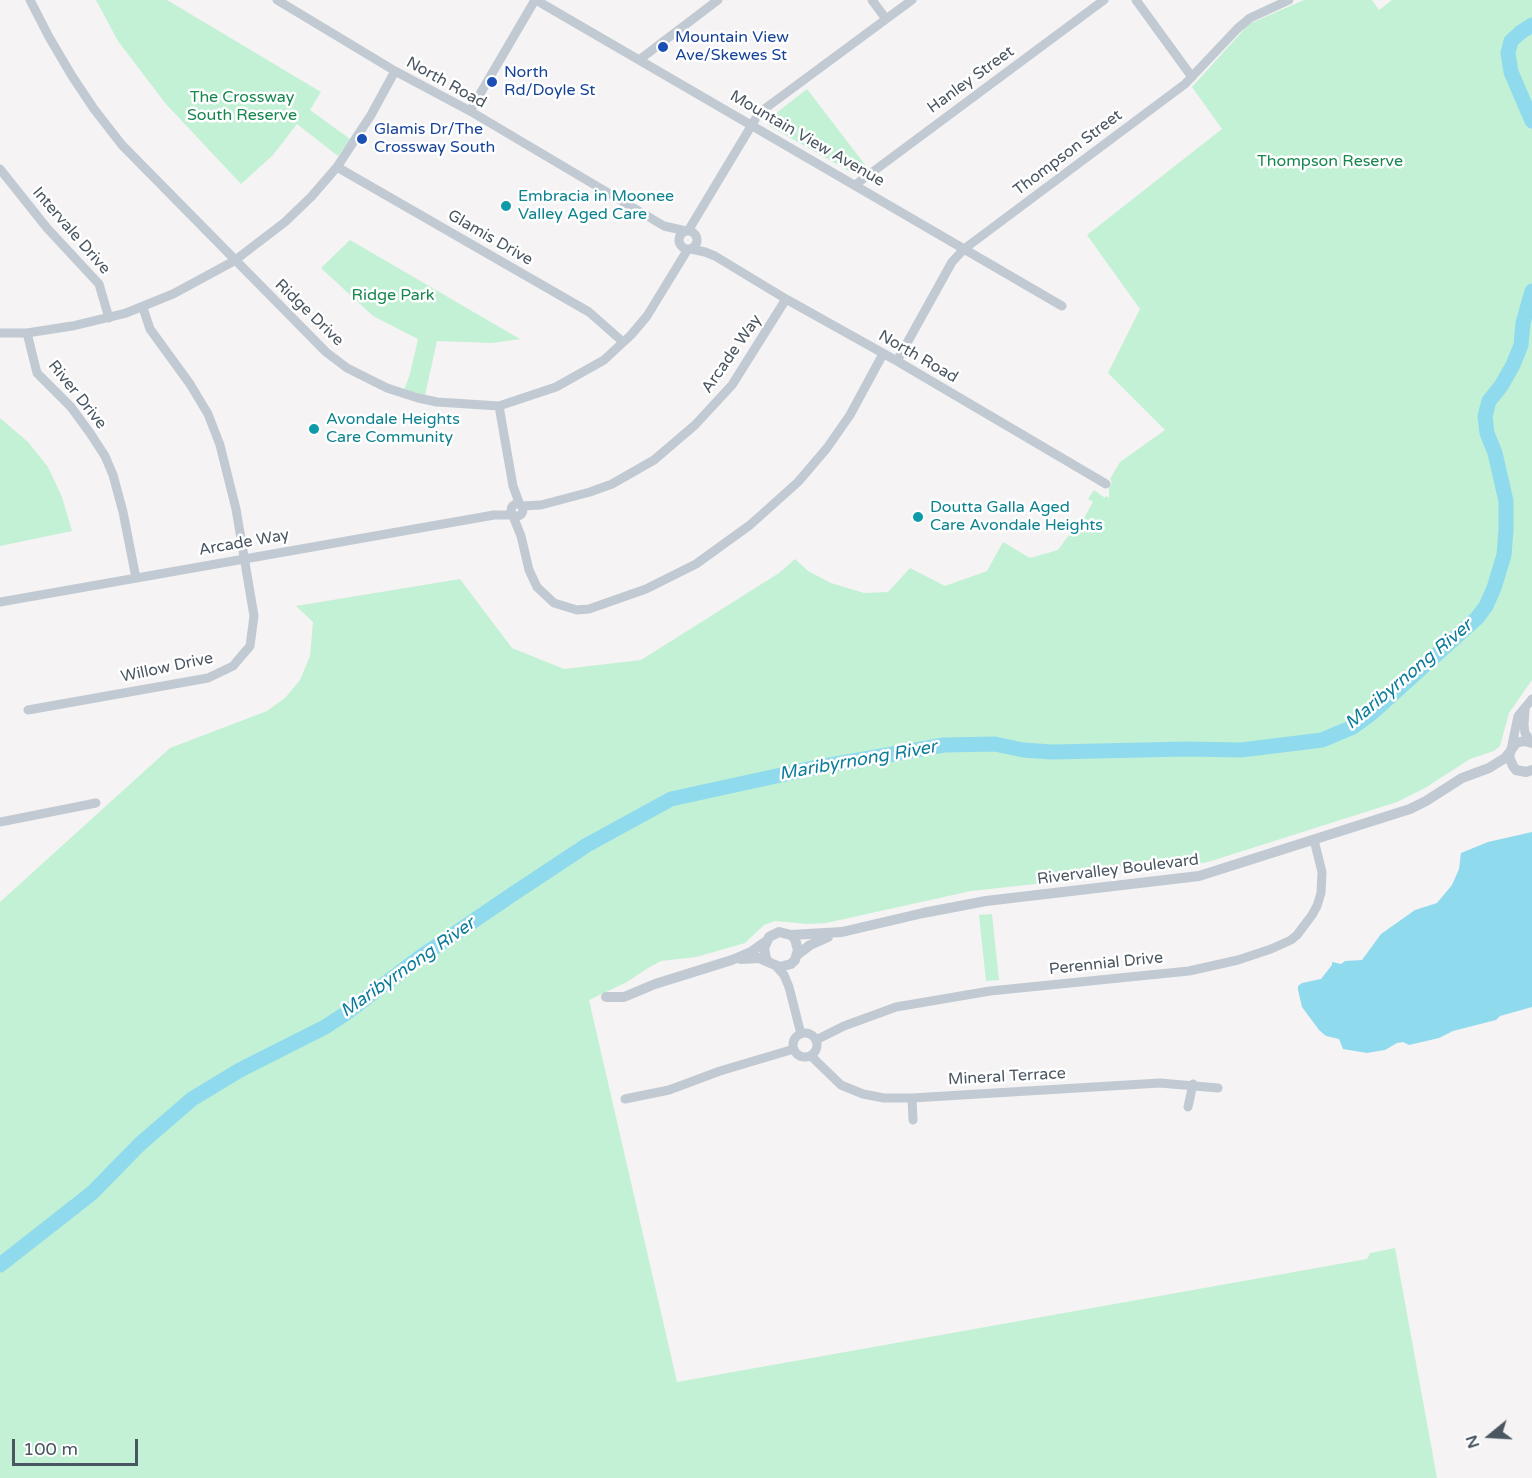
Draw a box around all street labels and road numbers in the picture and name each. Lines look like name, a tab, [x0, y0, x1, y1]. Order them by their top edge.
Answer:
street label: Hanley Street	[924, 42, 1018, 118]
street label: North Road	[403, 53, 489, 113]
street label: Mountain View Avenue	[726, 87, 888, 191]
street label: Thompson Street	[1010, 106, 1126, 200]
street label: Intervale Drive	[28, 184, 114, 278]
street label: Glamis Drive	[444, 206, 536, 270]
street label: Ridge Drive	[271, 275, 347, 351]
street label: Arcade Way	[698, 311, 766, 397]
street label: North Road	[875, 327, 961, 387]
street label: River Drive	[44, 357, 110, 433]
street label: Arcade Way	[197, 526, 291, 560]
street label: Willow Drive	[119, 649, 215, 687]
street label: Rivervalley Boulevard	[1036, 851, 1200, 889]
street label: Perennial Drive	[1048, 948, 1164, 980]
street label: Mineral Terrace	[948, 1064, 1066, 1090]

